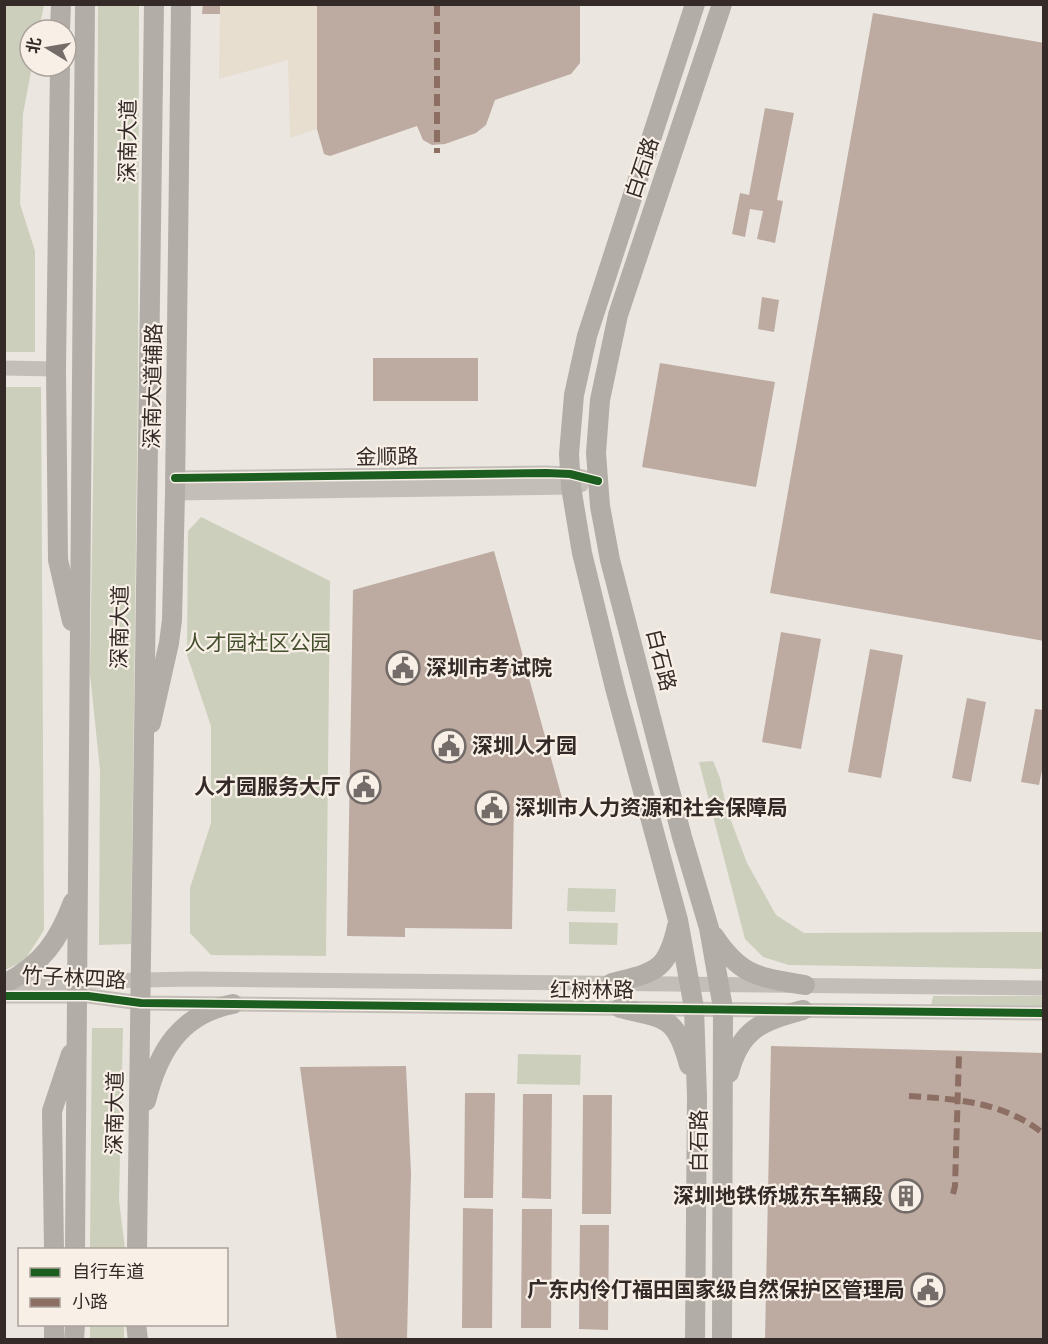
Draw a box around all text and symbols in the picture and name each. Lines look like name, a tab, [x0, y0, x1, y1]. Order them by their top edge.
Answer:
north arrow	[18, 18, 78, 78]
text: 北	[23, 36, 45, 55]
street label: 深南大道	[115, 99, 141, 183]
street label: 白石路	[621, 134, 663, 202]
street label: 深南大道辅路	[140, 323, 166, 449]
street label: 金顺路	[355, 444, 419, 470]
street label: 深南大道	[107, 585, 133, 669]
street label: 白石路	[642, 627, 680, 693]
park label: 人才园社区公园	[185, 631, 332, 655]
public building icon: 深圳市考试院	[385, 650, 421, 686]
place label: 深圳市考试院	[426, 656, 552, 680]
public building icon: 深圳人才园	[431, 728, 467, 764]
place label: 深圳人才园	[472, 734, 577, 758]
public building icon: 人才园服务大厅	[346, 769, 382, 805]
place label: 人才园服务大厅	[194, 775, 341, 799]
public building icon: 深圳市人力资源和社会保障局	[474, 790, 510, 826]
place label: 深圳市人力资源和社会保障局	[515, 796, 788, 820]
street label: 竹子林四路	[21, 963, 127, 993]
street label: 红树林路	[550, 978, 634, 1002]
street label: 深南大道	[102, 1071, 128, 1155]
street label: 白石路	[687, 1110, 711, 1173]
building icon: 深圳地铁侨城东车辆段	[888, 1178, 924, 1214]
place label: 深圳地铁侨城东车辆段	[673, 1184, 883, 1208]
legend	[18, 1248, 228, 1326]
text: 自行车道	[72, 1261, 144, 1282]
public building icon: 广东内伶仃福田国家级自然保护区管理局	[910, 1272, 946, 1308]
place label: 广东内伶仃福田国家级自然保护区管理局	[527, 1278, 905, 1302]
text: 小路	[72, 1291, 108, 1312]

